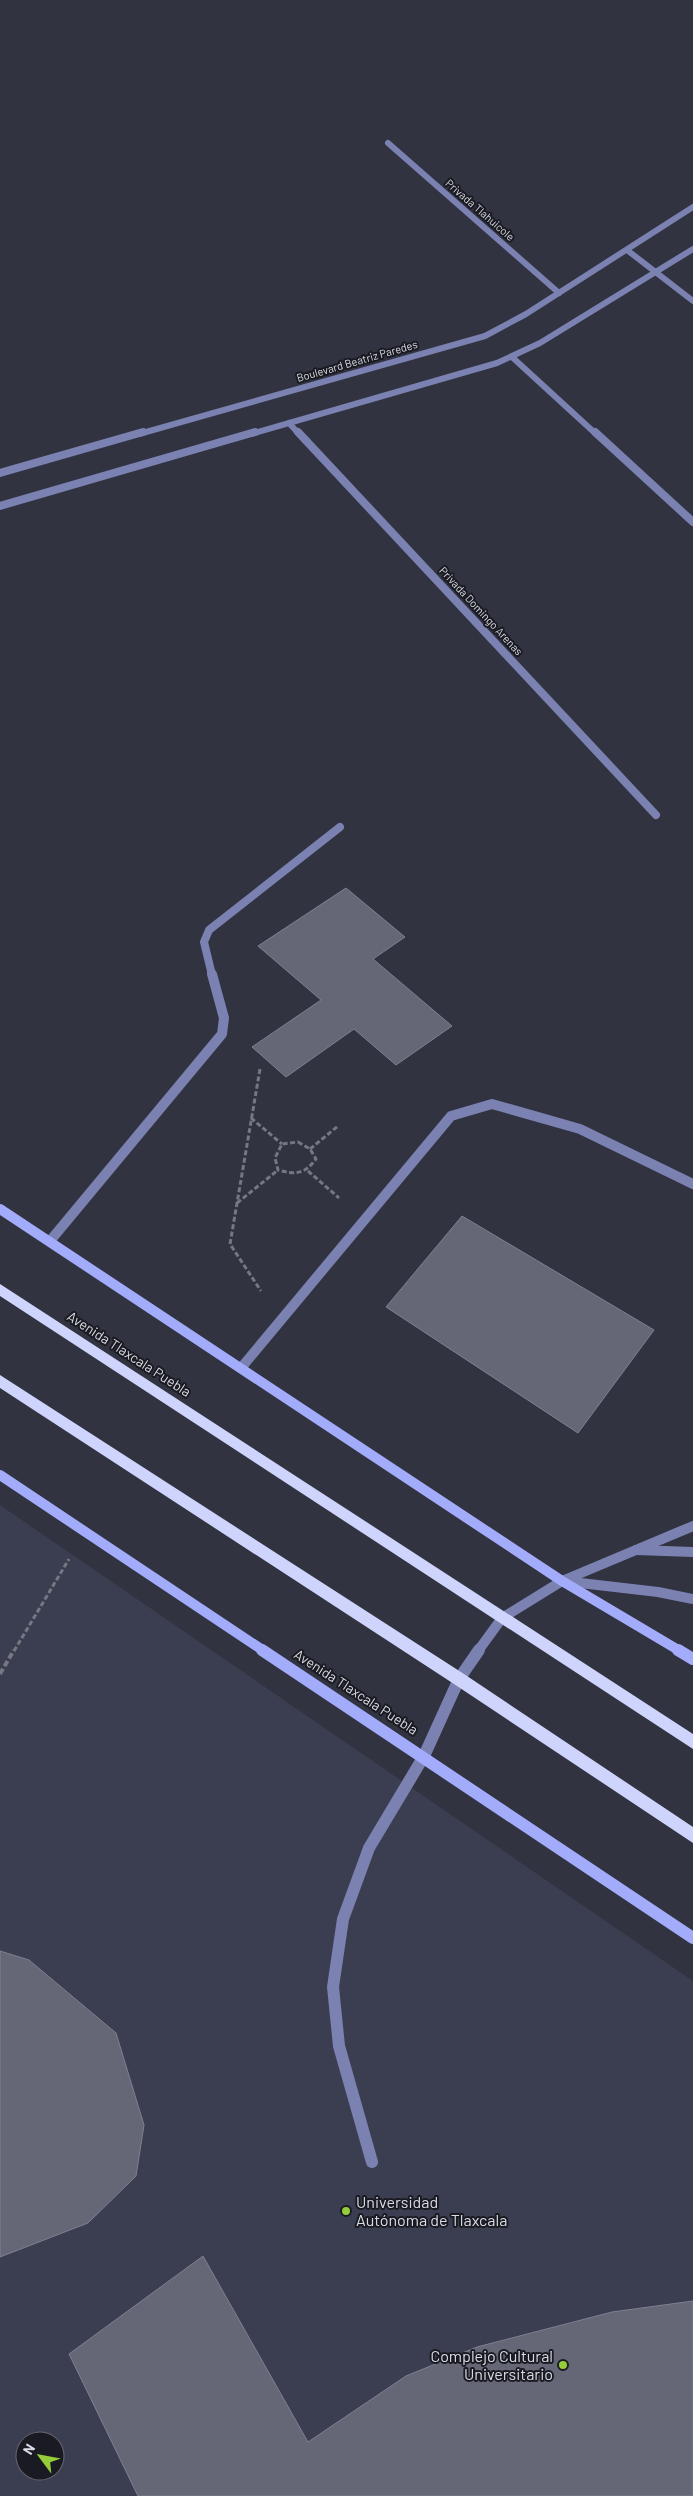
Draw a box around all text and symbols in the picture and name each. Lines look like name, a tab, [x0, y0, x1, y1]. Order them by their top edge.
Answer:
street label: Privada Tlahuicole	[443, 176, 518, 243]
street label: Boulevard Beatriz Paredes	[295, 337, 419, 384]
street label: Privada Domingo Arenas	[437, 564, 526, 657]
street label: Avenida Tlaxcala Puebla	[64, 1307, 194, 1400]
street label: Avenida Tlaxcala Puebla	[291, 1645, 421, 1738]
place label: Universidad Autónoma de Tlaxcala	[356, 2192, 507, 2229]
marker: Universidad Autónoma de Tlaxcala	[340, 2205, 352, 2217]
place label: Complejo Cultural Universitario	[430, 2346, 553, 2383]
marker: Complejo Cultural Universitario	[557, 2359, 569, 2371]
north arrow	[15, 2431, 65, 2481]
text: N	[19, 2440, 38, 2457]

